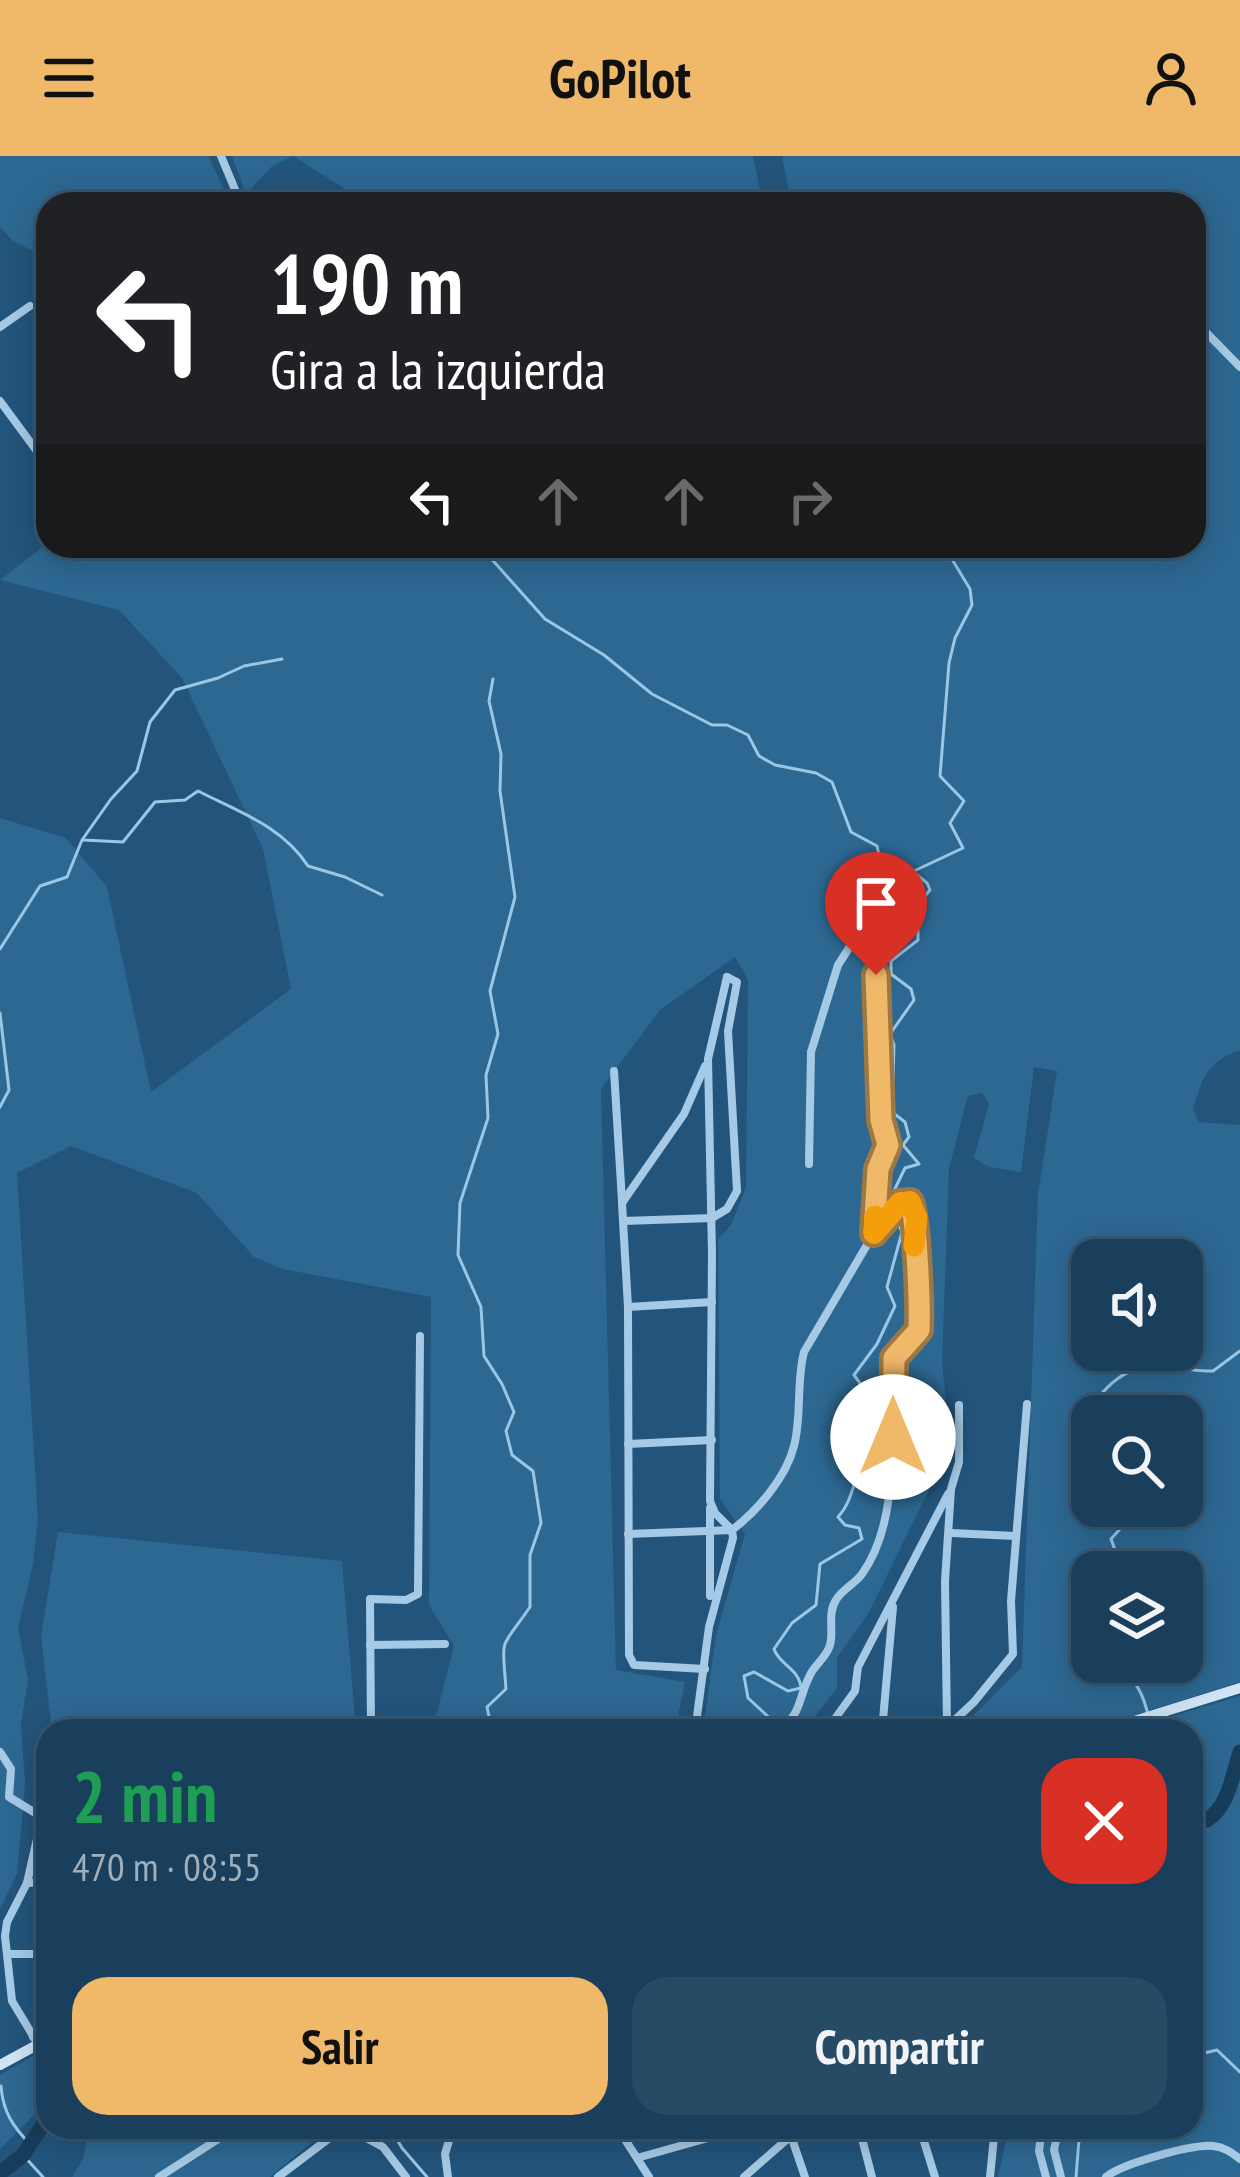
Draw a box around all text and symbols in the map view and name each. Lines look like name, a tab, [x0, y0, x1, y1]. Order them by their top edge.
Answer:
text: GoPilot	[549, 43, 691, 113]
icon: menu	[36, 45, 102, 111]
icon: person	[1138, 45, 1204, 111]
text: 190 m	[270, 228, 463, 337]
icon: left	[72, 240, 228, 396]
text: Gira a la izquierda	[270, 334, 606, 404]
icon: left	[399, 468, 465, 534]
icon: ahead	[525, 468, 591, 534]
icon: ahead	[651, 468, 717, 534]
icon: right	[777, 468, 843, 534]
pin	[825, 852, 927, 975]
icon: arrive	[843, 870, 909, 936]
map controls	[1071, 1239, 1203, 1683]
button: sound	[1071, 1239, 1203, 1371]
position arrow	[830, 1374, 956, 1500]
button: search	[1071, 1395, 1203, 1527]
button: layers	[1071, 1551, 1203, 1683]
text: 2 min	[72, 1749, 217, 1842]
button: close	[1041, 1758, 1167, 1884]
text: 470 m · 08:55	[72, 1841, 261, 1892]
button: Salir	[72, 1977, 608, 2115]
button: Compartir	[632, 1977, 1167, 2115]

